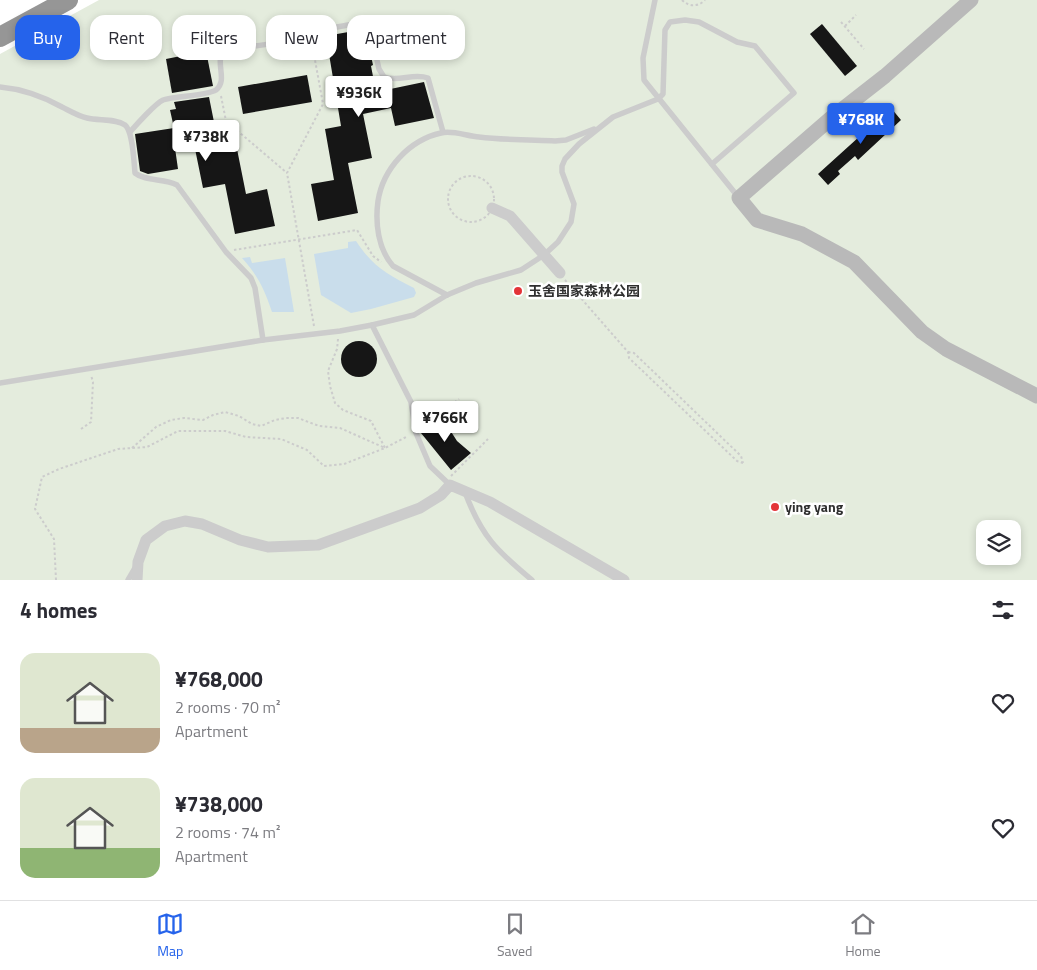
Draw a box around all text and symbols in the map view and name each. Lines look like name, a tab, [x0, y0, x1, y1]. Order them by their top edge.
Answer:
chip: Buy	[15, 15, 80, 60]
chip: Rent	[90, 15, 162, 60]
chip: Filters	[172, 15, 256, 60]
chip: New	[266, 15, 337, 60]
chip: Apartment	[347, 15, 465, 60]
pin: ¥936K	[324, 76, 394, 118]
text: ¥936K	[336, 80, 382, 104]
pin: ¥768K	[826, 102, 896, 145]
text: ¥768K	[838, 107, 884, 131]
pin: ¥738K	[171, 120, 241, 162]
text: ¥738K	[183, 124, 229, 148]
place label: 玉舍国家森林公园	[528, 280, 640, 301]
marker: 玉舍国家森林公园	[512, 285, 524, 297]
pin: ¥766K	[410, 400, 480, 443]
text: ¥766K	[422, 405, 468, 429]
place label: ying yang	[785, 496, 844, 517]
marker: ying yang	[769, 501, 781, 513]
map controls	[976, 520, 1021, 565]
button: layers	[976, 520, 1021, 565]
text: 4 homes	[20, 594, 97, 626]
icon: filters	[989, 596, 1017, 624]
text: ¥768,000	[175, 663, 263, 695]
icon: home	[60, 673, 120, 733]
icon: heart	[989, 689, 1017, 717]
text: 2 rooms · 70 m²	[175, 695, 280, 719]
text: Apartment	[175, 719, 248, 743]
text: ¥738,000	[175, 788, 263, 820]
icon: home	[60, 798, 120, 858]
icon: heart	[989, 814, 1017, 842]
text: 2 rooms · 74 m²	[175, 820, 280, 844]
text: Apartment	[175, 844, 248, 868]
tab: Map	[156, 910, 184, 961]
tab: Saved	[497, 910, 533, 961]
tab: Home	[845, 910, 881, 961]

